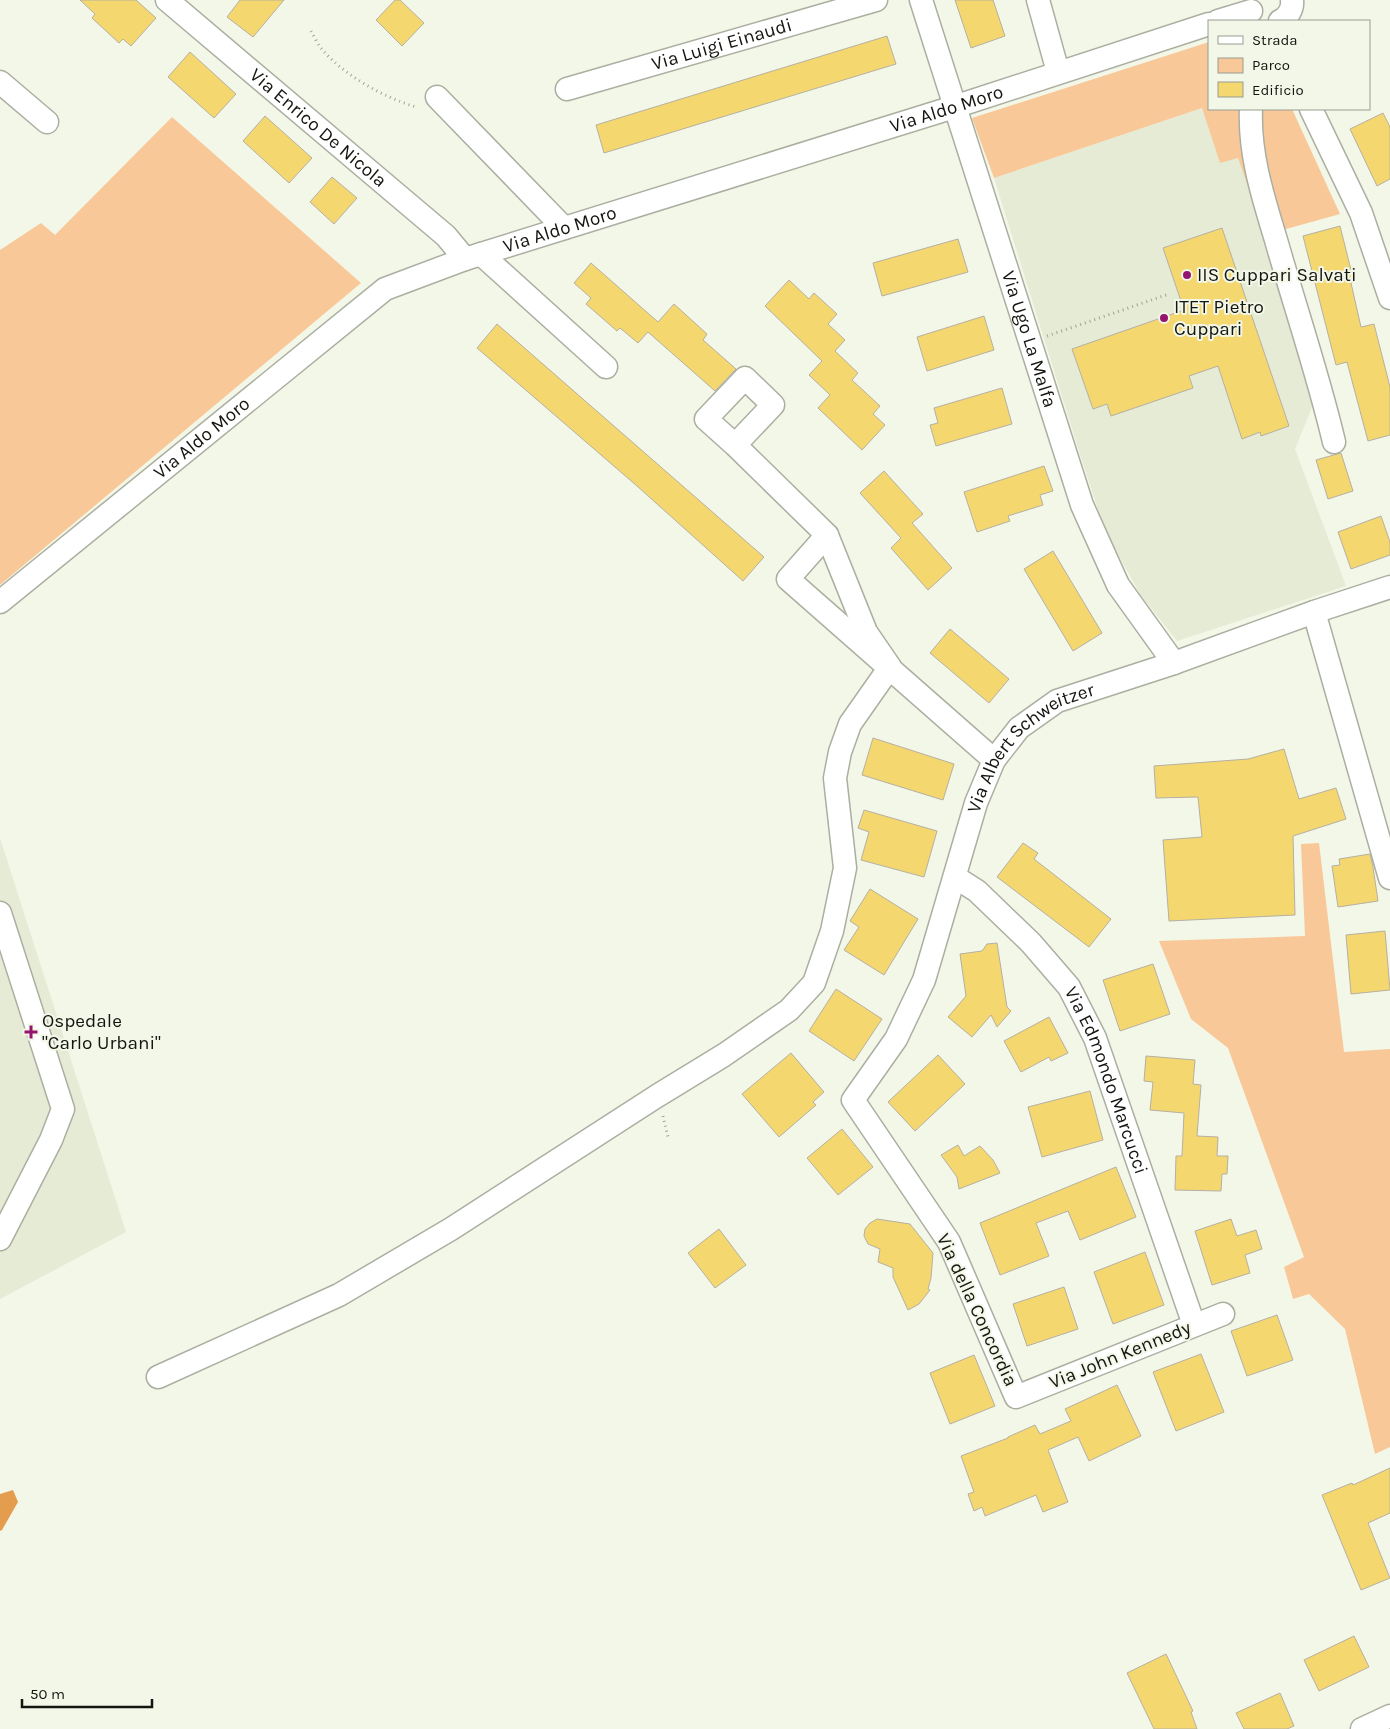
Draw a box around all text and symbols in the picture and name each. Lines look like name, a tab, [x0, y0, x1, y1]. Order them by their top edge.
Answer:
street label: Via Luigi Einaudi	[649, 14, 794, 75]
legend	[1208, 20, 1370, 110]
text: Strada	[1252, 31, 1298, 49]
text: Parco	[1252, 56, 1290, 74]
street label: Via Enrico De Nicola	[245, 64, 391, 192]
street label: Via Aldo Moro	[887, 81, 1006, 137]
text: Edificio	[1252, 81, 1304, 99]
street label: Via Aldo Moro	[501, 202, 619, 257]
place label: IIS Cuppari Salvati	[1197, 264, 1357, 286]
street label: Via Ugo La Malfa	[997, 268, 1061, 410]
marker: IIS Cuppari Salvati	[1181, 269, 1193, 281]
place label: ITET Pietro Cuppari	[1174, 296, 1264, 340]
marker: ITET Pietro Cuppari	[1158, 312, 1170, 324]
street label: Via Aldo Moro	[149, 392, 254, 484]
street label: Via Albert Schweitzer	[963, 679, 1097, 815]
street label: Via Edmondo Marcucci	[1060, 983, 1152, 1177]
place label: Ospedale "Carlo Urbani"	[42, 1010, 161, 1054]
marker: Ospedale "Carlo Urbani"	[24, 1025, 38, 1039]
street label: Via della Concordia	[932, 1230, 1022, 1390]
street label: Via John Kennedy	[1046, 1316, 1194, 1393]
scale bar	[22, 1676, 152, 1708]
text: 50 m	[30, 1685, 65, 1703]

